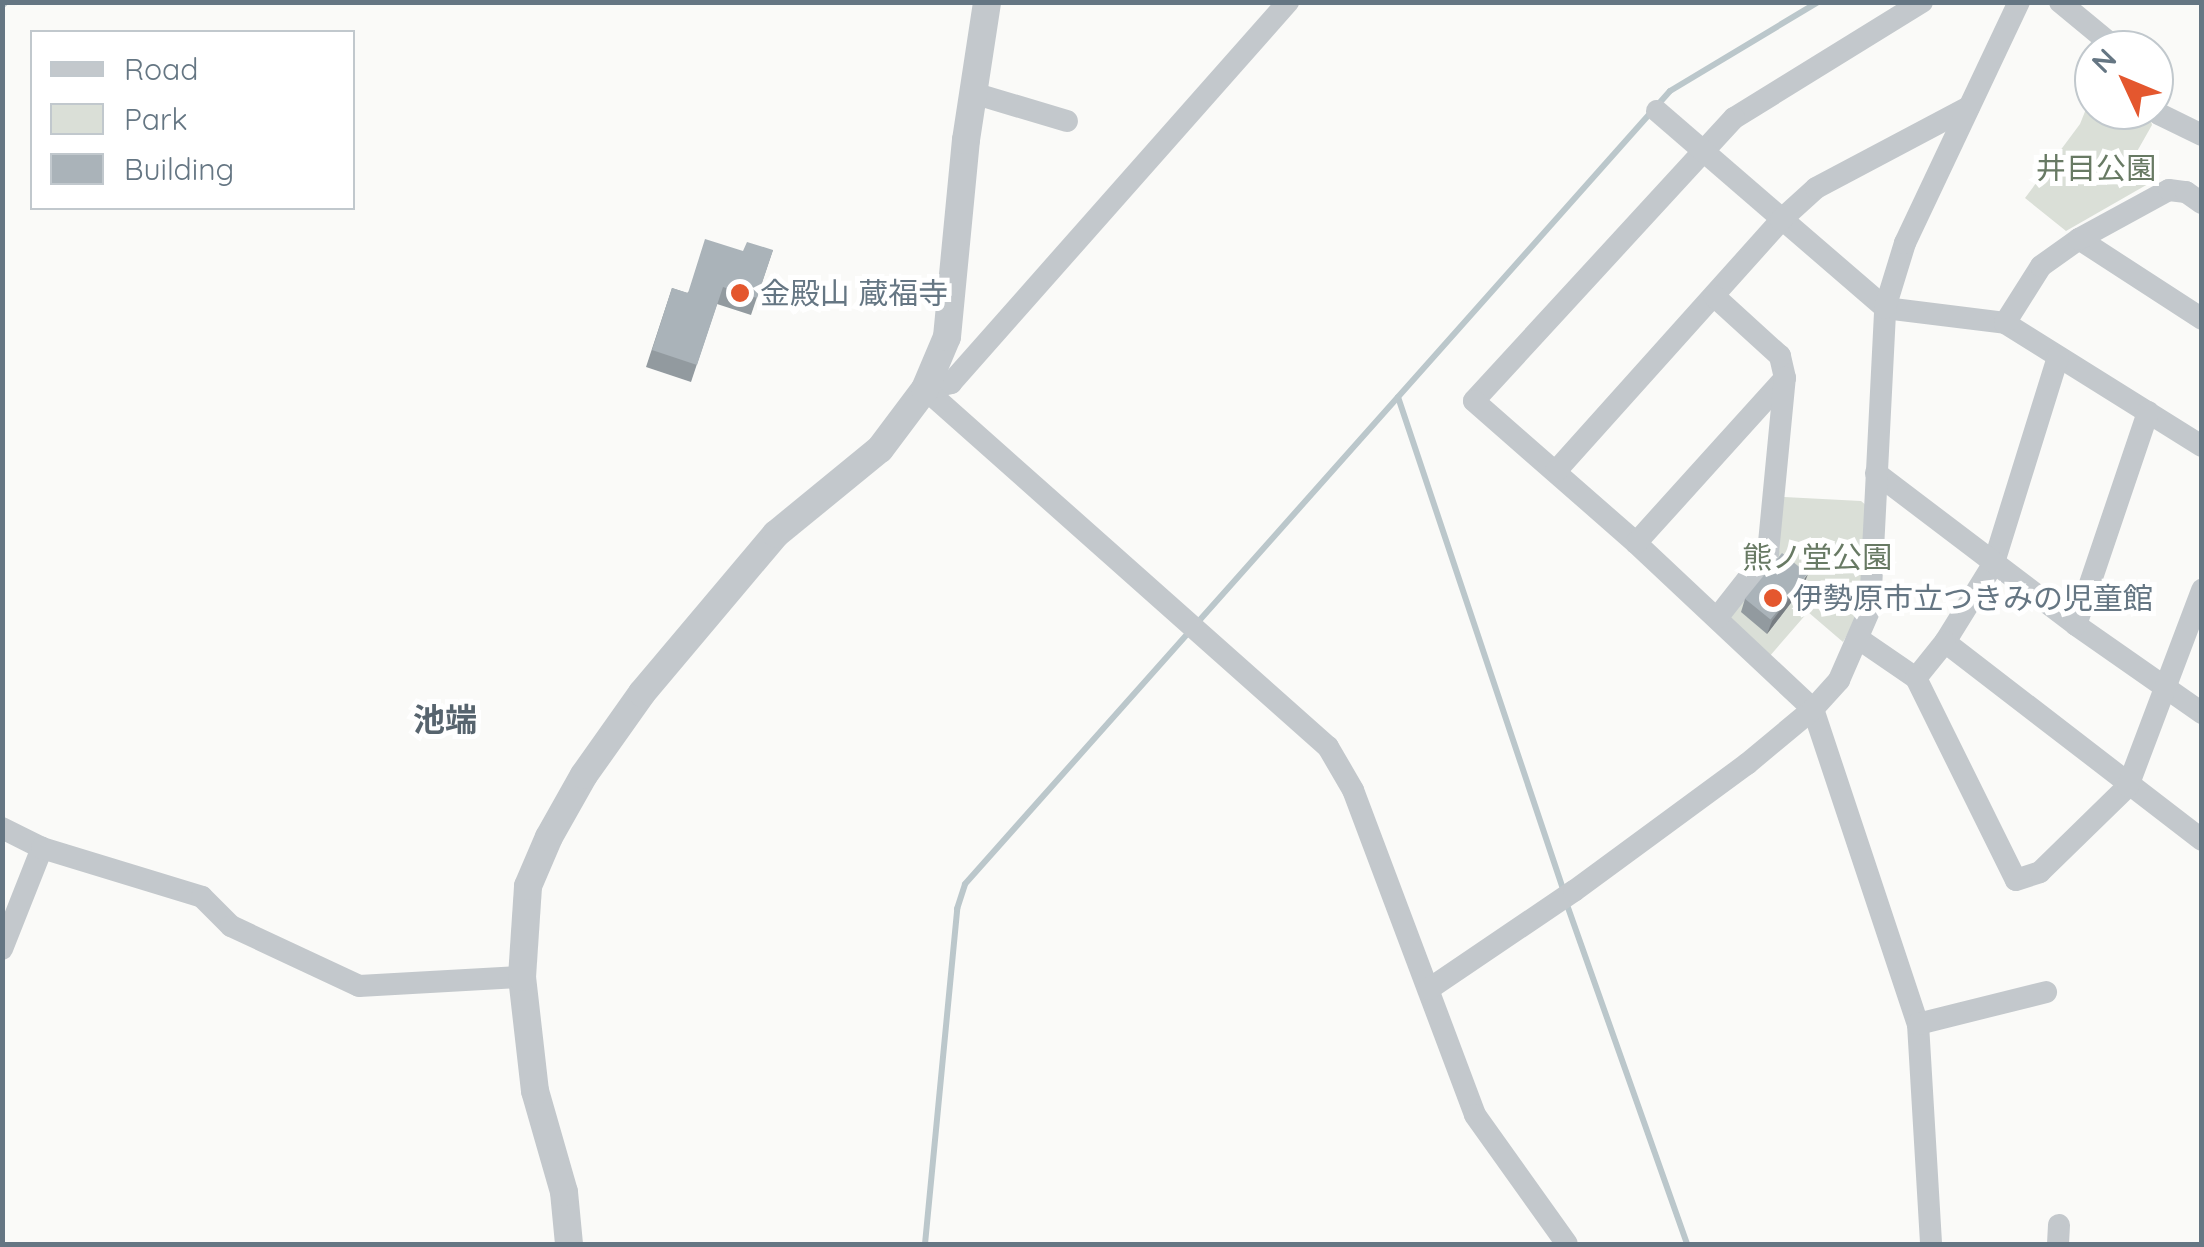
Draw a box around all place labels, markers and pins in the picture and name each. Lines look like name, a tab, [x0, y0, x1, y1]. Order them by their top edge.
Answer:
place label: 金殿山 蔵福寺	[760, 275, 948, 311]
marker: 金殿山 蔵福寺	[729, 282, 751, 304]
place label: 伊勢原市立つきみの児童館	[1793, 580, 2153, 616]
marker: 伊勢原市立つきみの児童館	[1762, 587, 1784, 609]

